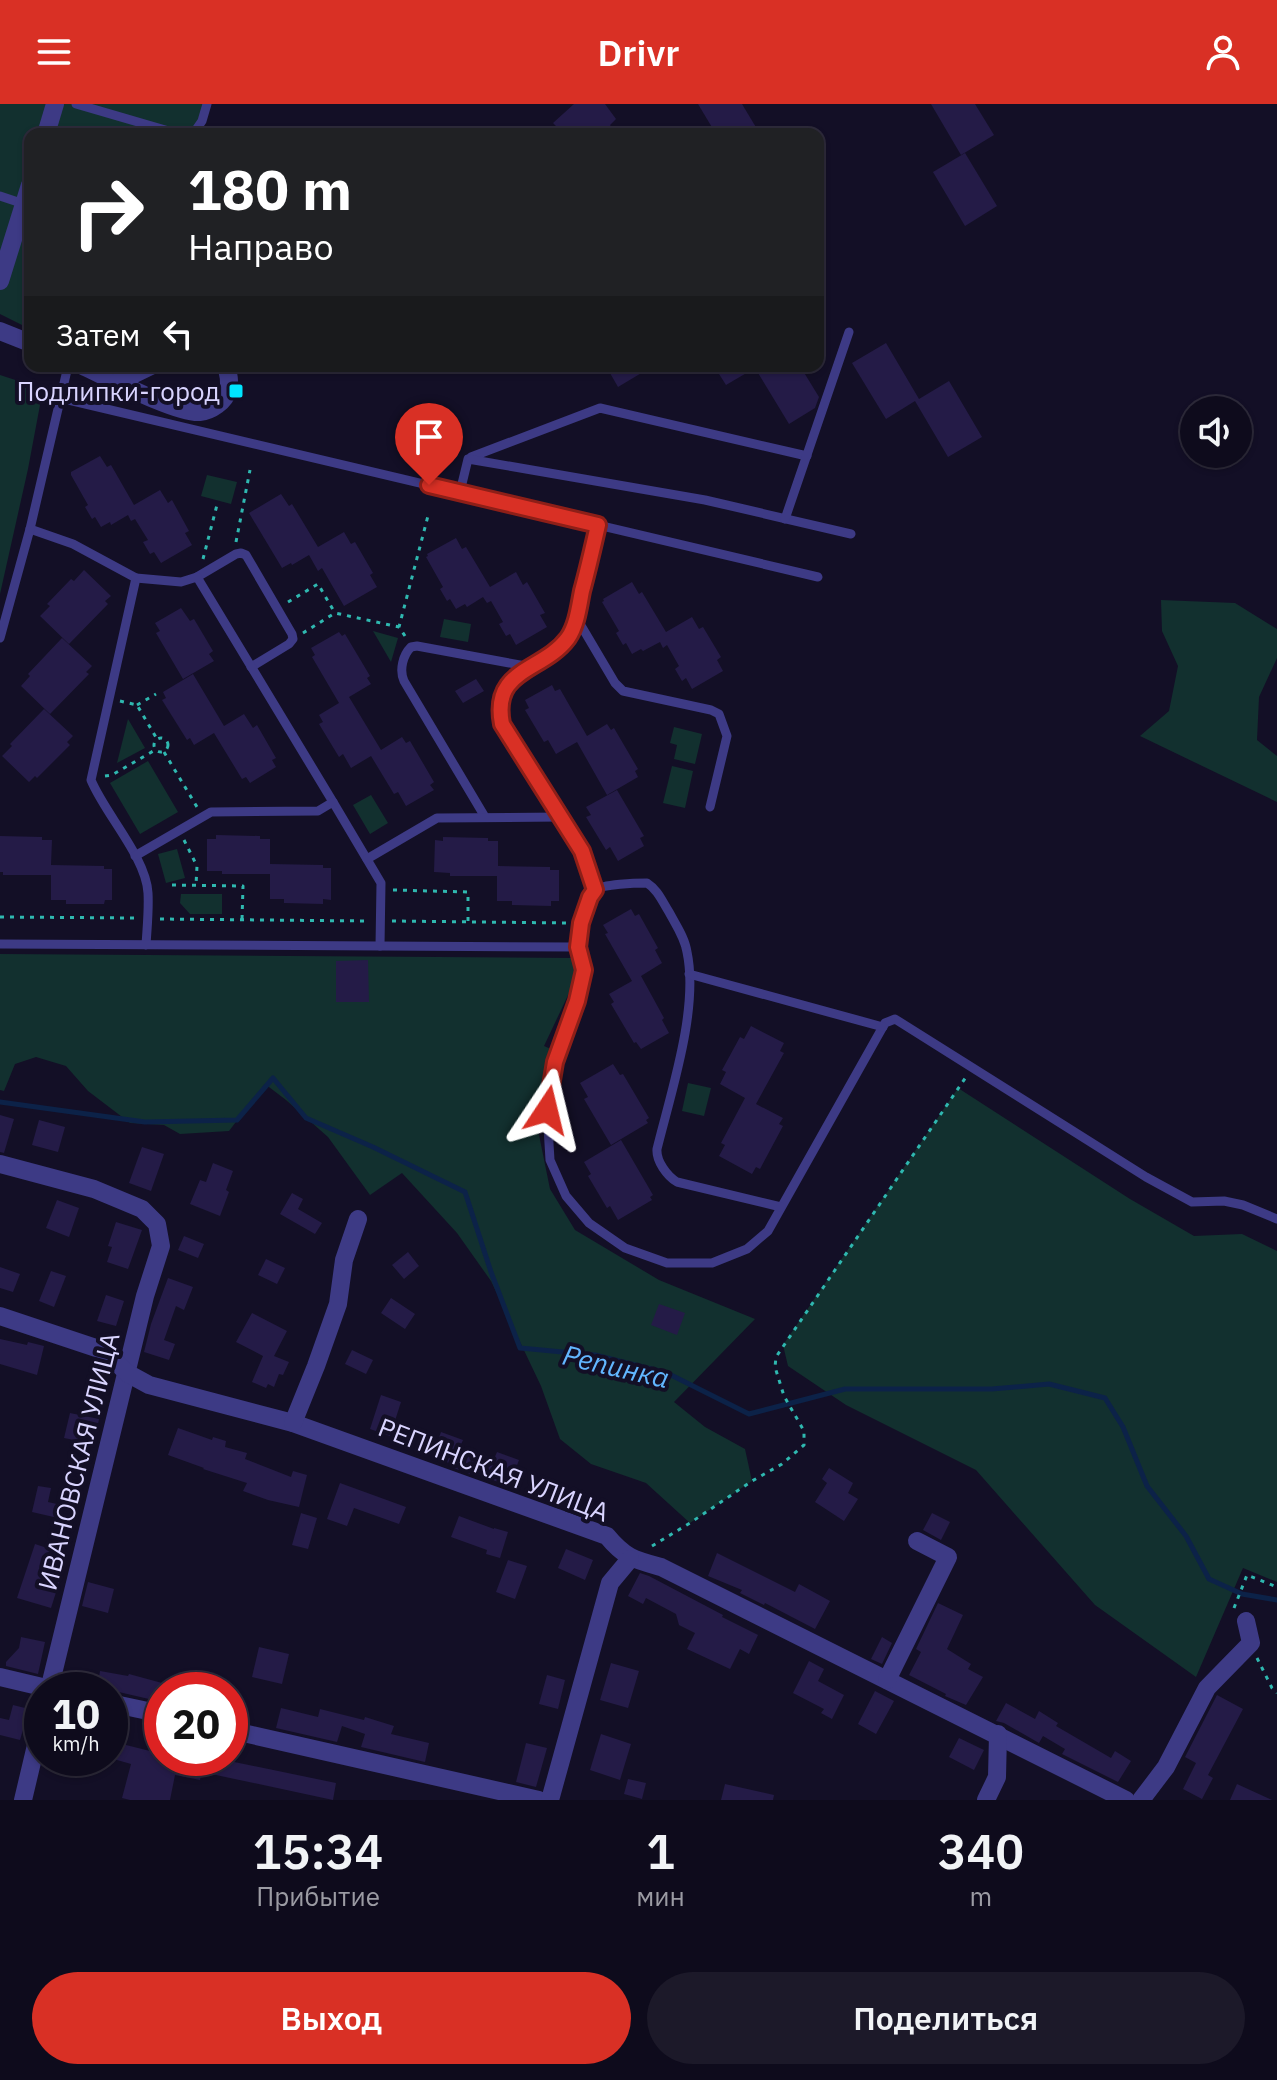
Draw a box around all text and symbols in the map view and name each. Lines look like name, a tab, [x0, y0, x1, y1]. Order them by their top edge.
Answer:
text: Drivr	[598, 29, 679, 76]
icon: menu	[32, 30, 76, 74]
icon: person	[1201, 30, 1245, 74]
text: 180 m	[188, 153, 352, 225]
icon: right	[56, 160, 160, 264]
text: Направо	[188, 223, 334, 270]
icon: left	[156, 312, 200, 356]
text: Затем	[56, 315, 140, 354]
place label: Подлипки-город	[16, 374, 220, 408]
marker: Подлипки-город	[227, 382, 245, 400]
map controls	[1180, 396, 1252, 468]
button: sound	[1180, 396, 1252, 468]
pin	[395, 403, 463, 485]
icon: arrive	[407, 415, 451, 459]
position arrow	[505, 1068, 589, 1152]
street label: ИВАНОВСКАЯ УЛИЦА	[30, 1328, 127, 1593]
water label: Репинка	[559, 1336, 673, 1396]
street label: РЕПИНСКАЯ УЛИЦА	[374, 1409, 615, 1529]
speed limit sign: 20	[144, 1672, 248, 1776]
text: 10	[52, 1688, 100, 1740]
text: km/h	[52, 1730, 100, 1757]
text: 15:34	[253, 1820, 383, 1882]
text: 1	[646, 1820, 675, 1882]
text: 340	[938, 1820, 1024, 1882]
text: Прибытие	[256, 1879, 380, 1913]
text: мин	[636, 1879, 685, 1913]
text: m	[970, 1879, 992, 1913]
button: Выход	[32, 1972, 631, 2064]
button: Поделиться	[647, 1972, 1245, 2064]

